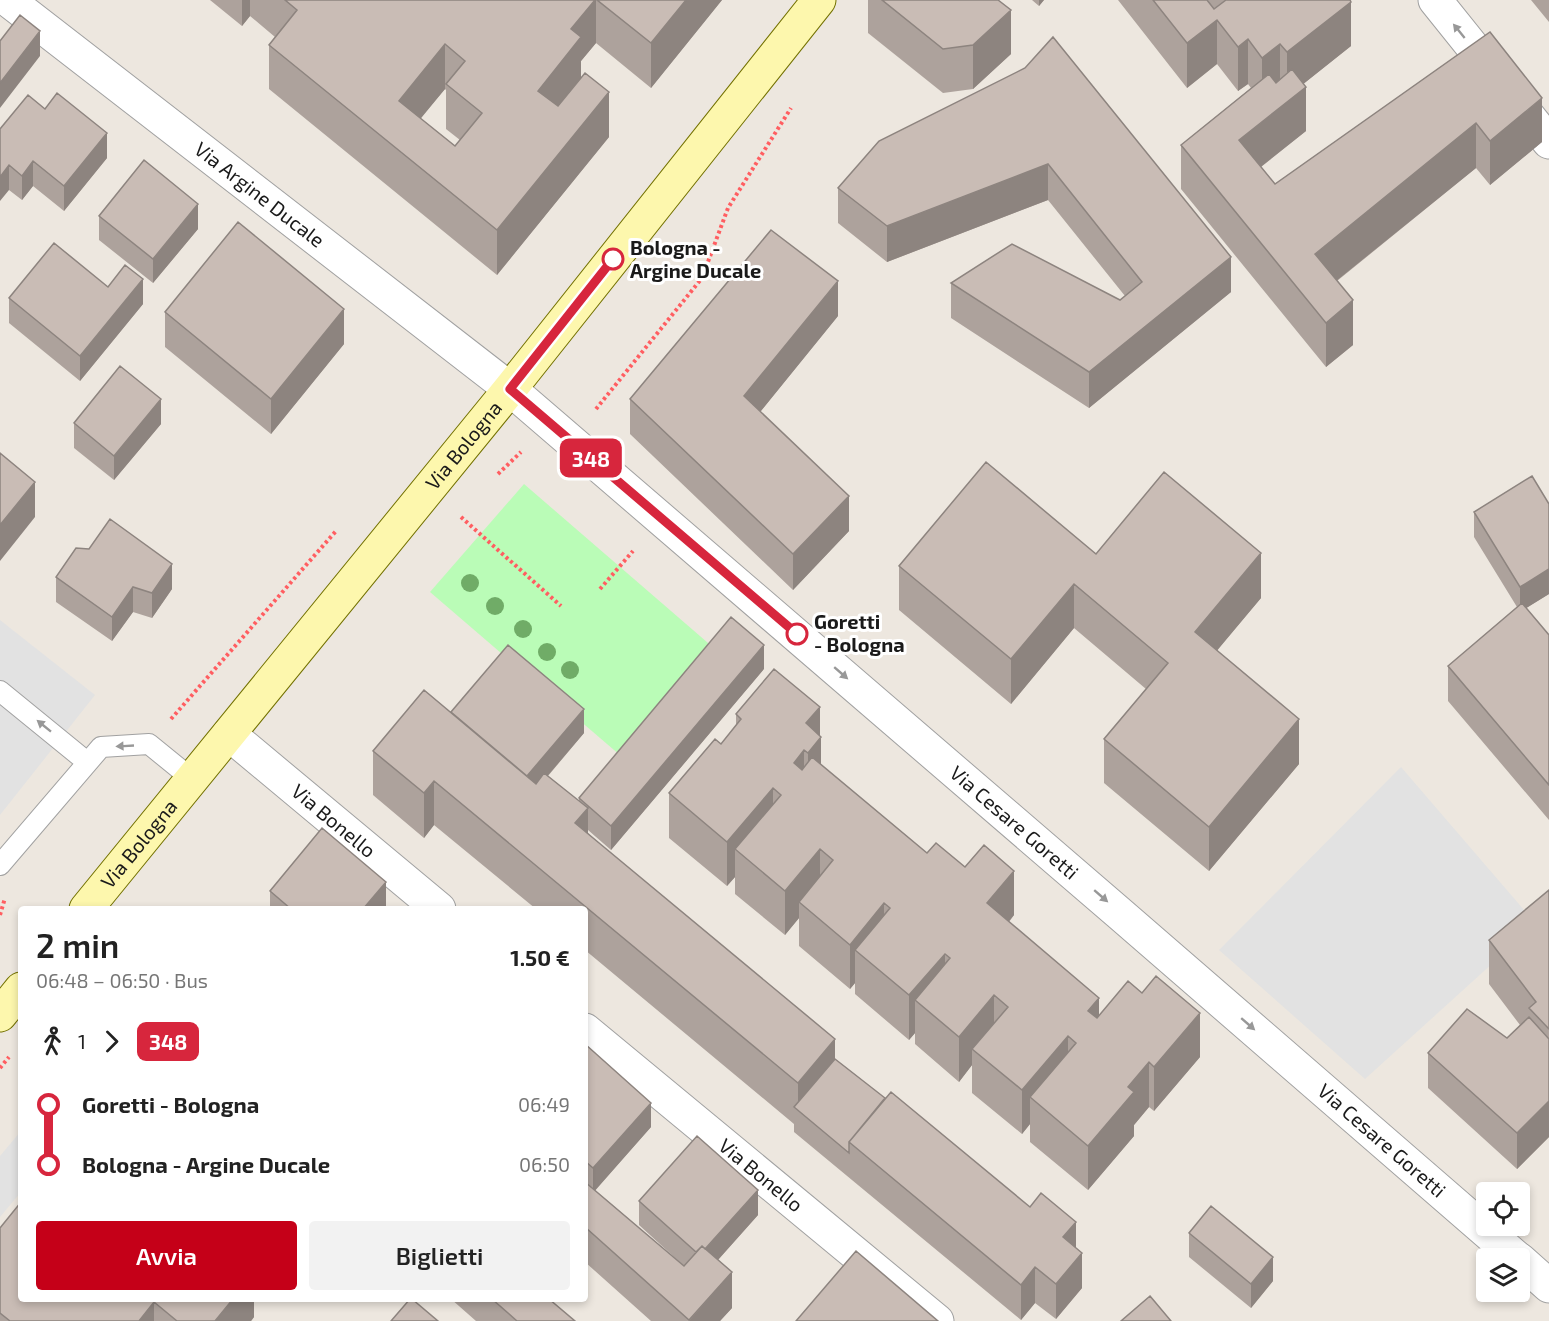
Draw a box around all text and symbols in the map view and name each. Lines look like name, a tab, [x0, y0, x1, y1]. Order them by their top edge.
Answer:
one-way arrow	[1453, 23, 1466, 39]
street label: Via Argine Ducale	[190, 136, 330, 252]
place label: Bologna - Argine Ducale	[630, 235, 761, 282]
marker: Bologna - Argine Ducale	[602, 248, 624, 270]
street label: Via Bologna	[420, 396, 506, 494]
line badge: 348	[556, 438, 626, 478]
text: 348	[572, 446, 610, 471]
place label: Goretti - Bologna	[814, 609, 905, 656]
marker: Goretti - Bologna	[786, 623, 808, 645]
one-way arrow	[833, 666, 848, 679]
one-way arrow	[36, 720, 52, 733]
one-way arrow	[115, 741, 134, 750]
street label: Via Cesare Goretti	[946, 760, 1084, 884]
street label: Via Bonello	[287, 778, 381, 862]
street label: Via Bologna	[95, 794, 182, 893]
one-way arrow	[1093, 889, 1108, 903]
text: 2 min	[36, 925, 119, 965]
text: 1.50 €	[510, 944, 570, 970]
text: 06:48 – 06:50 · Bus	[36, 968, 208, 992]
one-way arrow	[1240, 1017, 1255, 1030]
icon: walk	[36, 1025, 69, 1058]
icon: forward	[95, 1025, 128, 1058]
text: 1	[78, 1029, 86, 1053]
text: 348	[149, 1029, 187, 1054]
street label: Via Cesare Goretti	[1313, 1078, 1451, 1202]
text: Goretti - Bologna	[82, 1091, 259, 1117]
text: 06:49	[518, 1092, 570, 1116]
street label: Via Bonello	[714, 1133, 808, 1216]
text: Bologna - Argine Ducale	[82, 1151, 330, 1177]
text: 06:50	[519, 1152, 570, 1176]
map controls	[1476, 1182, 1530, 1302]
button: locate	[1476, 1182, 1530, 1236]
button: Avvia	[36, 1221, 297, 1290]
button: Biglietti	[309, 1221, 570, 1290]
button: layers	[1476, 1248, 1530, 1302]

